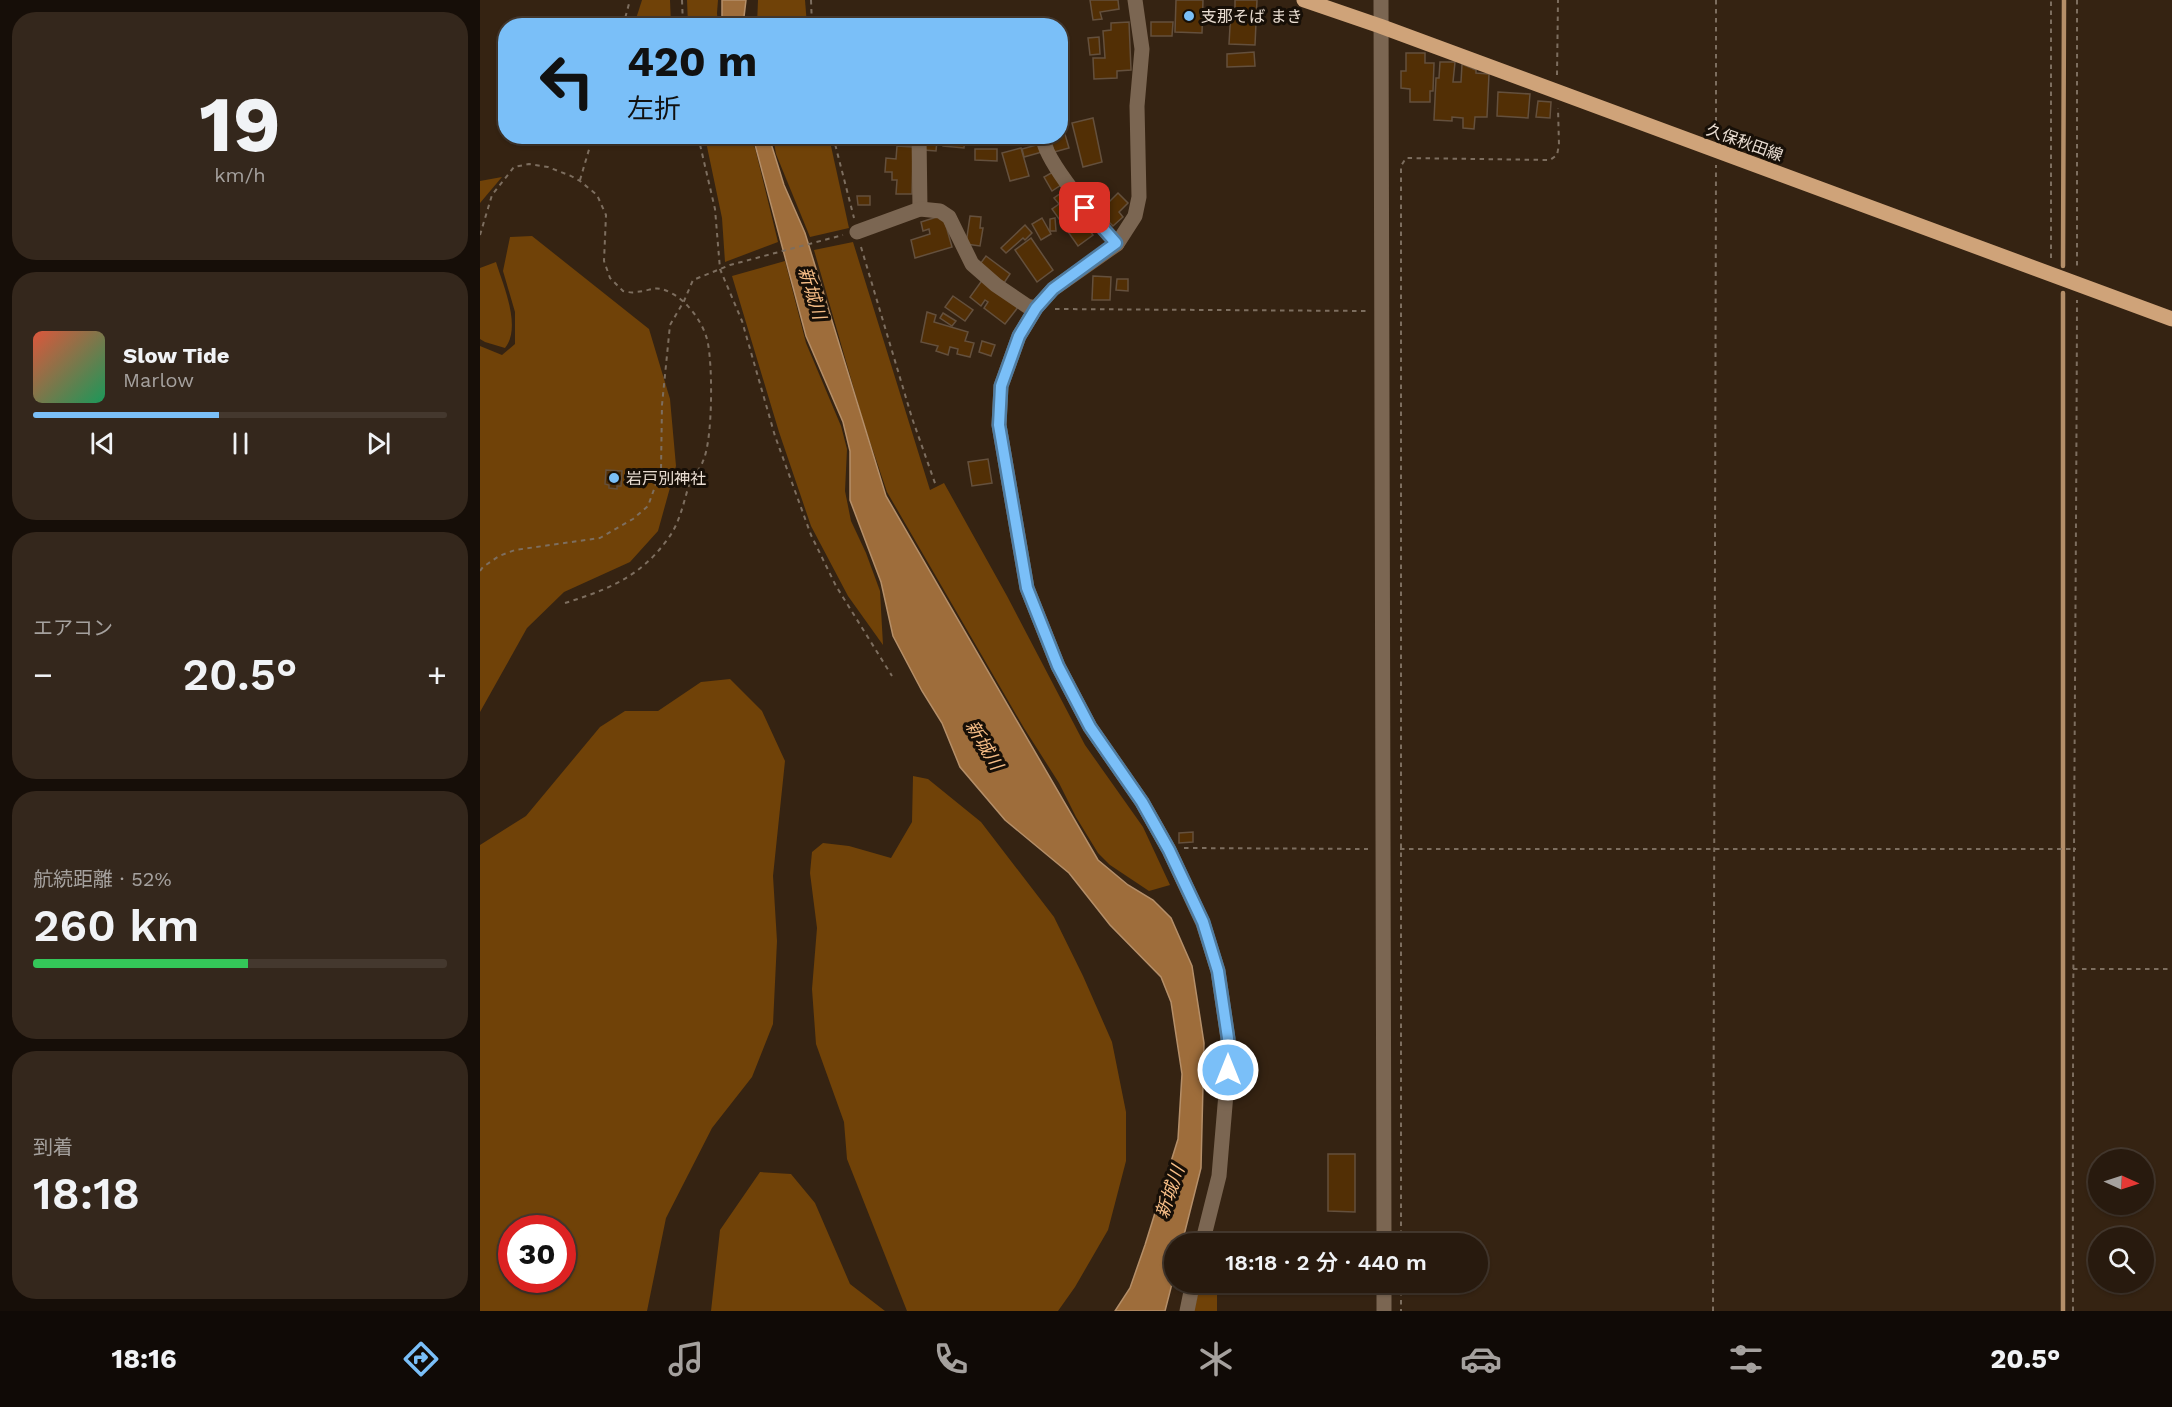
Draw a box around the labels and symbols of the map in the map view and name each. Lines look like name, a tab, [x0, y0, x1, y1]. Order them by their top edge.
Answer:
place label: 支那そば まき	[1201, 7, 1302, 26]
marker: 支那そば まき	[1182, 9, 1196, 23]
street label: 久保秋田線	[1704, 120, 1786, 165]
pin	[1059, 182, 1110, 233]
water label: 新城川	[795, 264, 831, 324]
place label: 岩戸別神社	[626, 469, 706, 488]
marker: 岩戸別神社	[607, 471, 621, 485]
water label: 新城川	[962, 716, 1008, 775]
position arrow	[1196, 1038, 1260, 1102]
north arrow	[2088, 1149, 2154, 1215]
water label: 新城川	[1151, 1161, 1189, 1221]
speed limit sign: 30	[498, 1215, 576, 1293]

